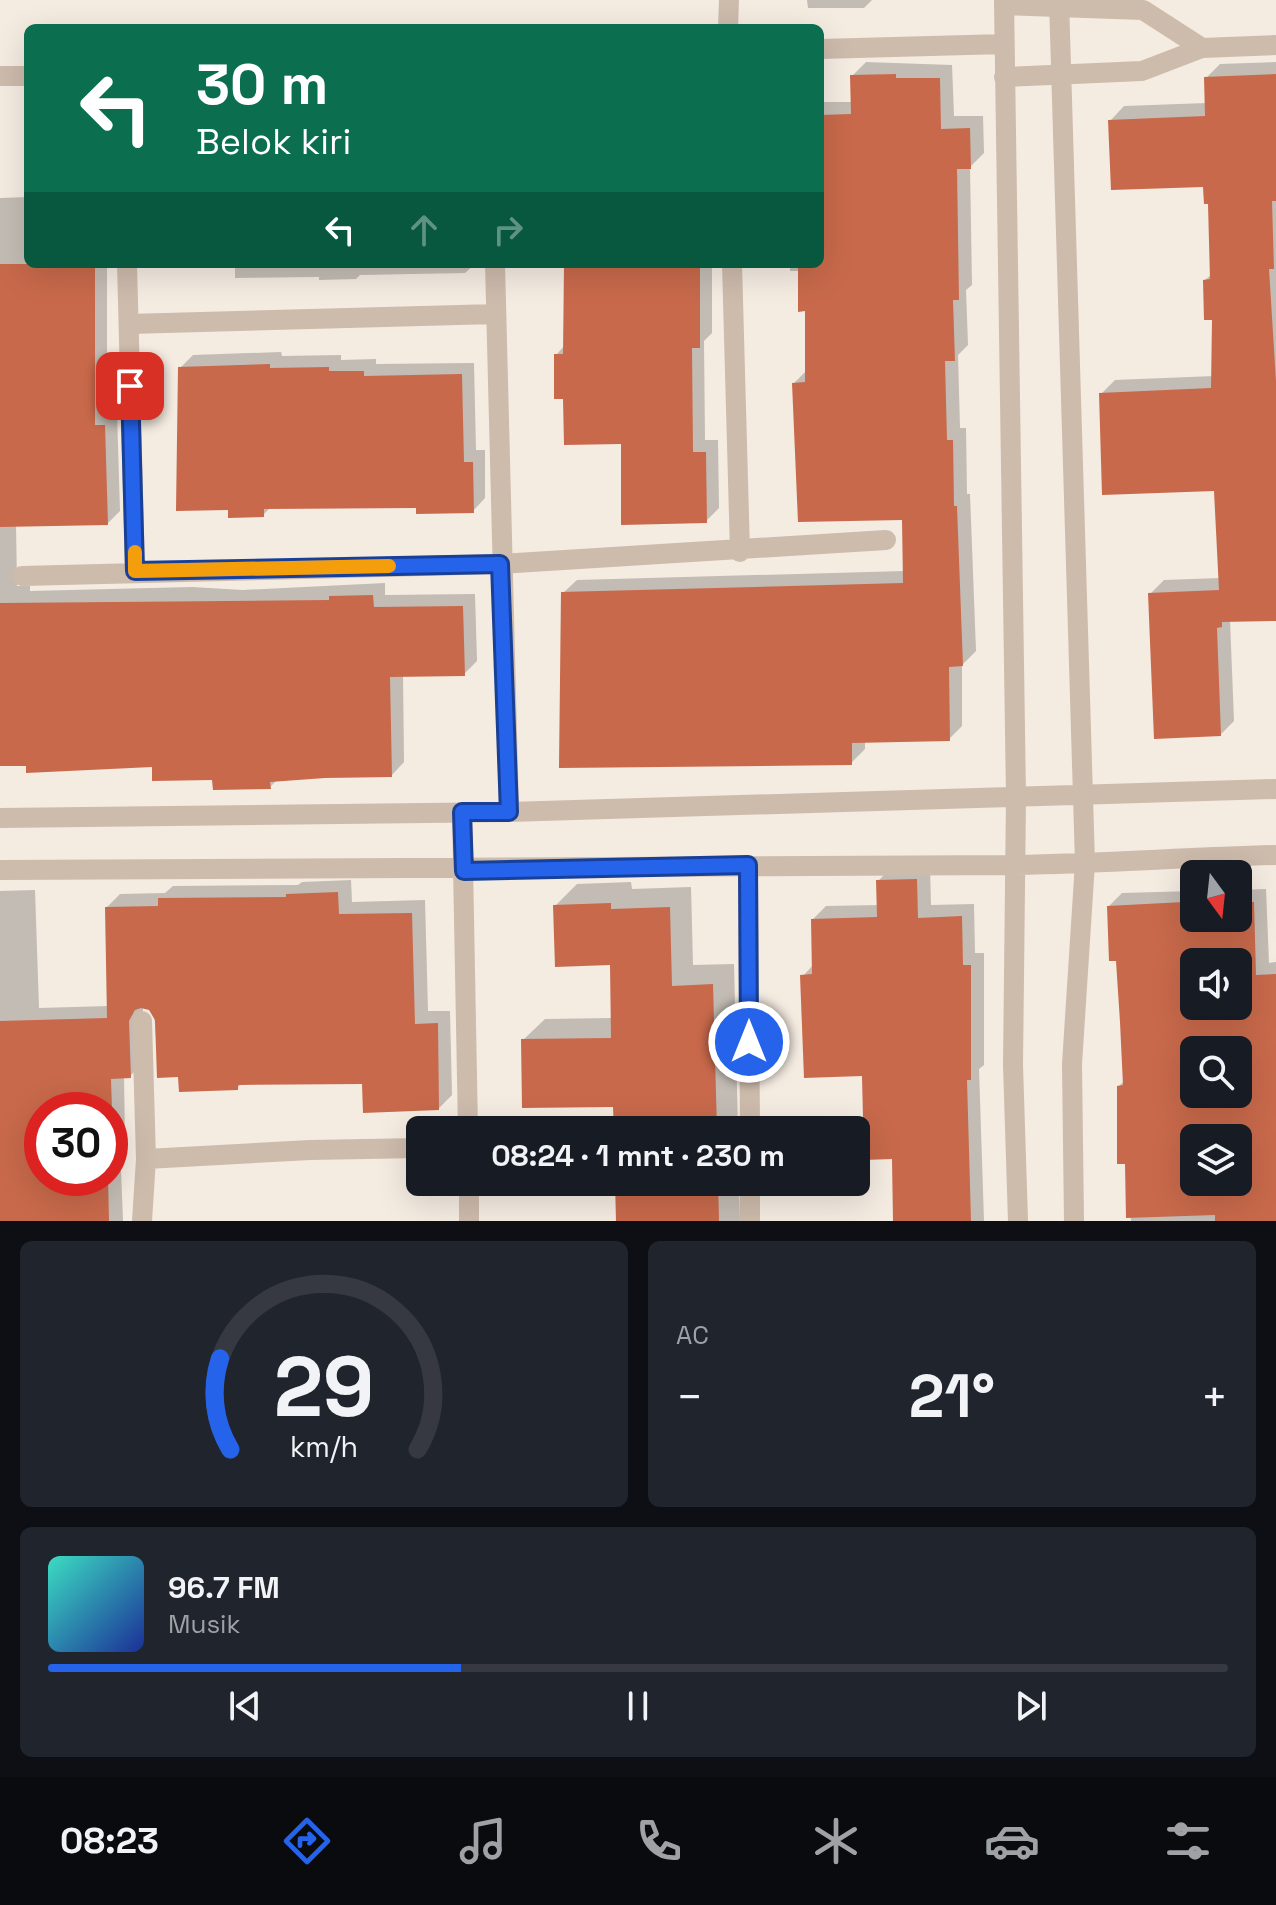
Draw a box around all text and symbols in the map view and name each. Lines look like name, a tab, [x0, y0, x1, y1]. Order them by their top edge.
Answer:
text: 30 m	[196, 49, 328, 120]
icon: left	[64, 56, 168, 160]
text: Belok kiri	[196, 119, 351, 165]
icon: left	[318, 208, 362, 252]
icon: ahead	[402, 208, 446, 252]
icon: right	[486, 208, 530, 252]
pin	[96, 352, 164, 420]
icon: arrive	[108, 364, 152, 408]
north arrow	[1180, 860, 1252, 932]
map controls	[1180, 860, 1252, 1196]
button: sound	[1180, 948, 1252, 1020]
position arrow	[707, 1000, 791, 1084]
button: search	[1180, 1036, 1252, 1108]
speed limit sign: 30	[24, 1092, 128, 1196]
button: layers	[1180, 1124, 1252, 1196]
text: 08:24 · 1 mnt · 230 m	[491, 1136, 785, 1175]
text: AC	[676, 1318, 709, 1352]
text: 29	[274, 1334, 374, 1440]
text: 21°	[909, 1358, 995, 1435]
text: −	[676, 1369, 703, 1425]
text: +	[1201, 1369, 1228, 1425]
text: km/h	[290, 1429, 358, 1465]
text: 96.7 FM	[168, 1568, 280, 1607]
text: Musik	[168, 1607, 240, 1641]
icon: previous	[223, 1684, 267, 1728]
icon: pause	[616, 1684, 660, 1728]
icon: next	[1009, 1684, 1053, 1728]
icon: directions	[279, 1813, 335, 1869]
icon: music	[455, 1813, 511, 1869]
icon: phone	[631, 1813, 687, 1869]
icon: climate	[808, 1813, 864, 1869]
icon: car	[984, 1813, 1040, 1869]
icon: filters	[1160, 1813, 1216, 1869]
text: 08:23	[60, 1818, 159, 1864]

